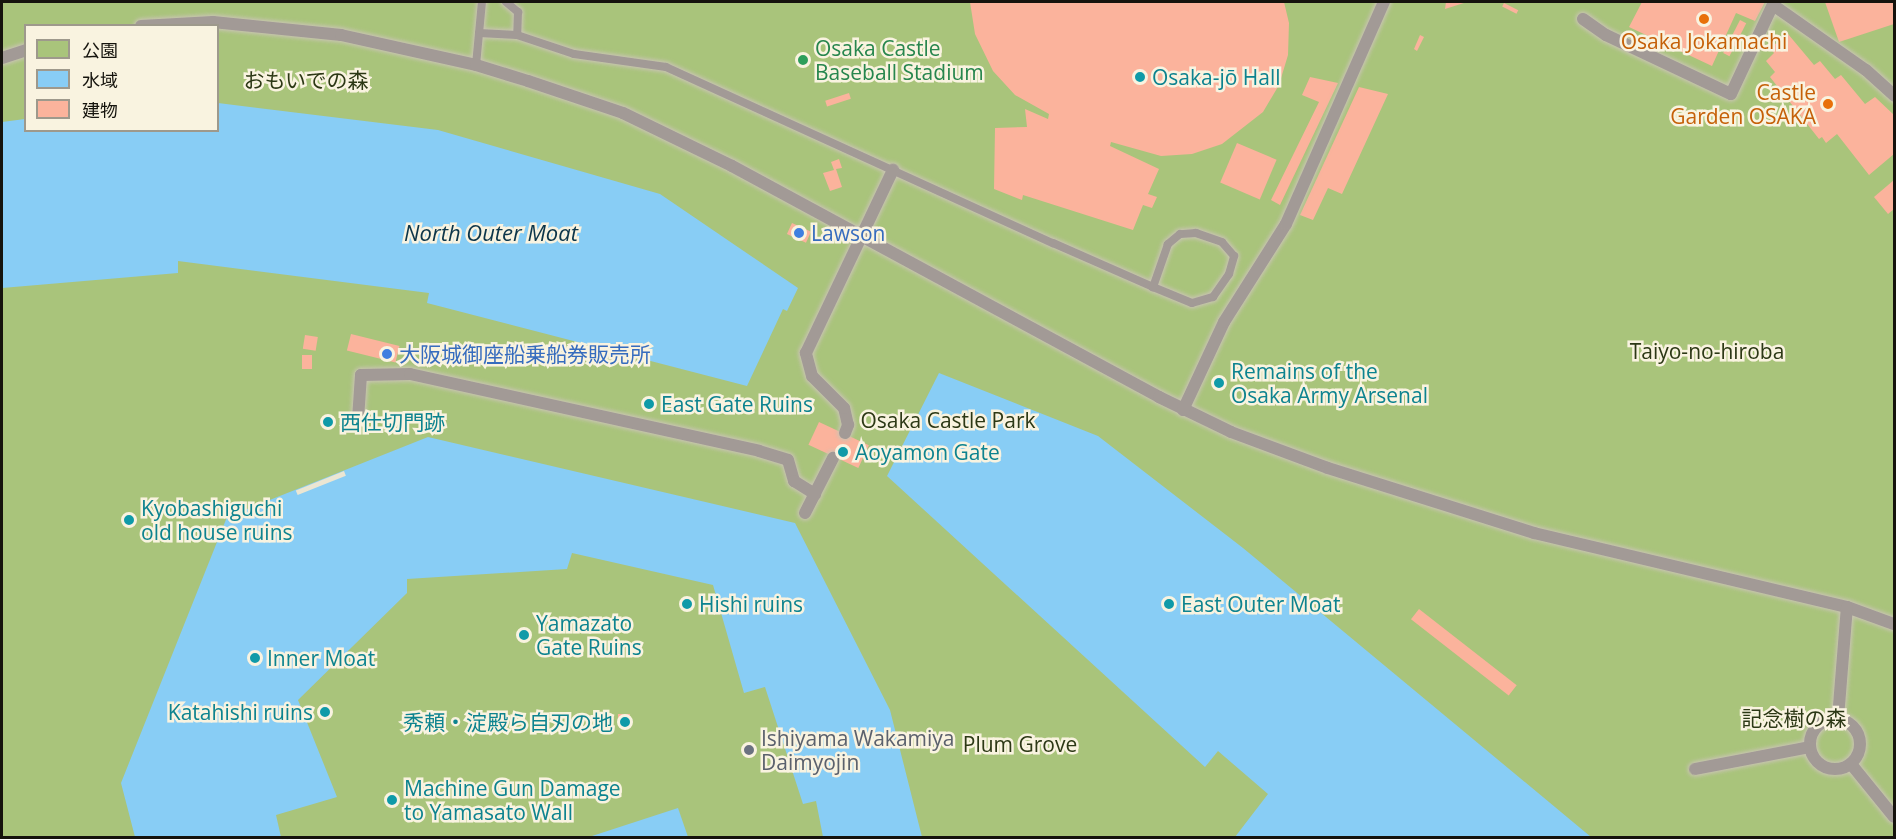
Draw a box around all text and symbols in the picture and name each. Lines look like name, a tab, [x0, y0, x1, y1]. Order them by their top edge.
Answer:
marker: Osaka Jokamachi	[1697, 12, 1711, 26]
legend	[24, 24, 219, 132]
place label: Osaka Jokamachi	[1621, 28, 1787, 54]
place label: Osaka Castle Baseball Stadium	[815, 35, 984, 85]
text: 公園	[82, 38, 118, 62]
marker: Osaka Castle Baseball Stadium	[796, 53, 810, 67]
place label: Osaka-jō Hall	[1152, 64, 1281, 90]
park label: おもいでの森	[243, 67, 369, 93]
text: 水域	[82, 68, 118, 92]
marker: Osaka-jō Hall	[1133, 70, 1147, 84]
place label: Castle Garden OSAKA	[1670, 79, 1816, 129]
marker: Castle Garden OSAKA	[1821, 97, 1835, 111]
text: 建物	[82, 98, 118, 122]
water label: North Outer Moat	[404, 220, 578, 246]
place label: Lawson	[811, 220, 885, 246]
marker: Lawson	[792, 226, 806, 240]
park label: Taiyo-no-hiroba	[1630, 338, 1784, 364]
place label: 大阪城御座船乗船券販売所	[399, 341, 651, 367]
marker: 大阪城御座船乗船券販売所	[380, 347, 394, 361]
place label: Remains of the Osaka Army Arsenal	[1231, 358, 1428, 408]
marker: Remains of the Osaka Army Arsenal	[1212, 376, 1226, 390]
place label: East Gate Ruins	[661, 391, 813, 417]
marker: East Gate Ruins	[642, 397, 656, 411]
park label: Osaka Castle Park	[860, 407, 1036, 433]
place label: 西仕切門跡	[340, 409, 445, 435]
marker: 西仕切門跡	[321, 415, 335, 429]
place label: Aoyamon Gate	[855, 439, 1000, 465]
marker: Aoyamon Gate	[836, 445, 850, 459]
place label: Kyobashiguchi old house ruins	[141, 495, 293, 545]
marker: Kyobashiguchi old house ruins	[122, 513, 136, 527]
place label: Hishi ruins	[699, 591, 803, 617]
place label: East Outer Moat	[1181, 591, 1340, 617]
marker: Hishi ruins	[680, 597, 694, 611]
marker: East Outer Moat	[1162, 597, 1176, 611]
place label: Yamazato Gate Ruins	[536, 610, 642, 660]
marker: Yamazato Gate Ruins	[517, 628, 531, 642]
place label: Inner Moat	[267, 645, 375, 671]
marker: Inner Moat	[248, 651, 262, 665]
place label: Katahishi ruins	[168, 699, 313, 725]
marker: Katahishi ruins	[318, 705, 332, 719]
park label: 記念樹の森	[1742, 705, 1846, 731]
place label: 秀頼・淀殿ら自刃の地	[403, 709, 613, 735]
marker: 秀頼・淀殿ら自刃の地	[618, 715, 632, 729]
place label: Ishiyama Wakamiya Daimyojin	[761, 725, 955, 775]
park label: Plum Grove	[963, 731, 1077, 757]
marker: Ishiyama Wakamiya Daimyojin	[742, 743, 756, 757]
place label: Machine Gun Damage to Yamasato Wall	[404, 775, 621, 825]
marker: Machine Gun Damage to Yamasato Wall	[385, 793, 399, 807]

